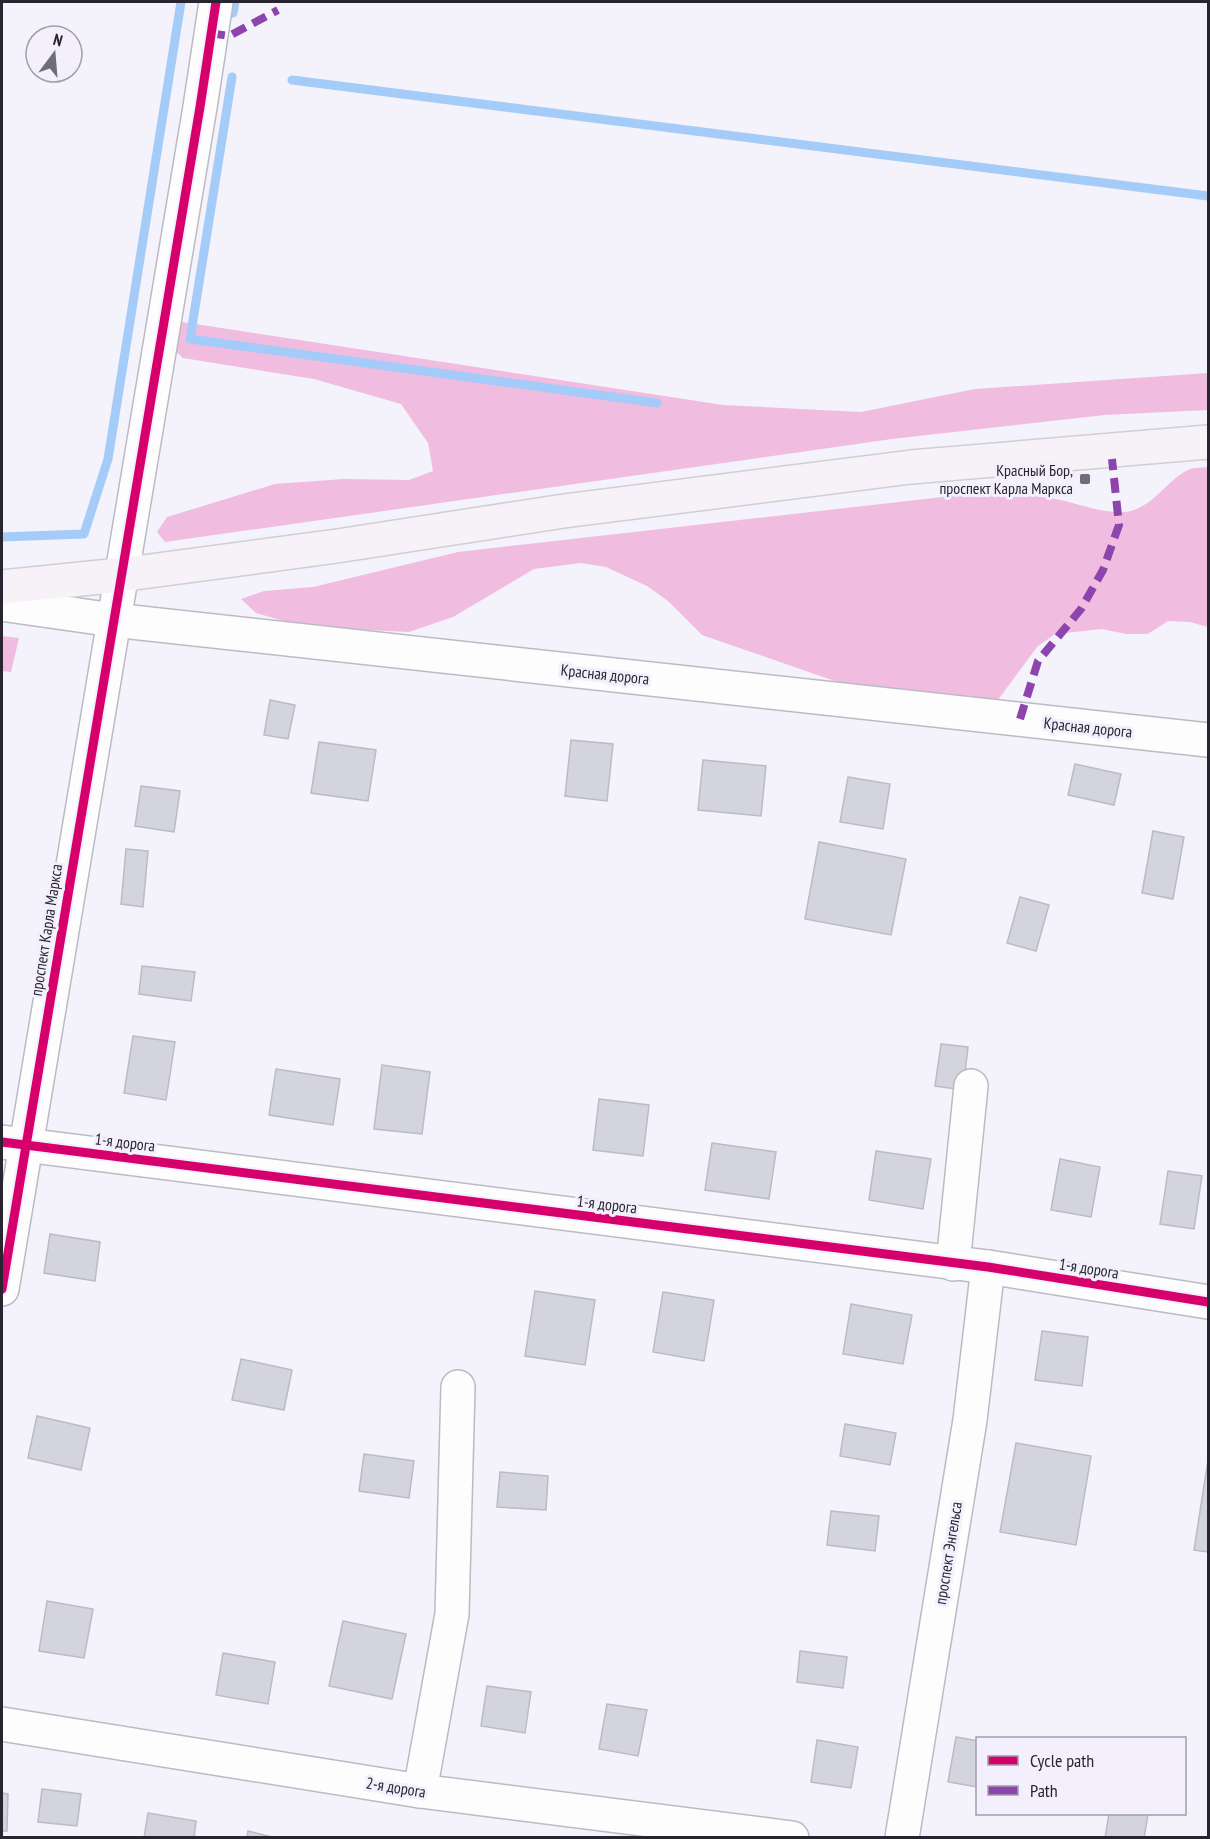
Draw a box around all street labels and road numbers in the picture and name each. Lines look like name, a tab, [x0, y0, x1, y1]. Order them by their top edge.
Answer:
street label: Красная дорога	[560, 659, 650, 689]
street label: Красная дорога	[1043, 712, 1133, 742]
street label: проспект Карла Маркса	[26, 862, 66, 998]
street label: 1-я дорога	[94, 1128, 156, 1156]
street label: 1-я дорога	[576, 1190, 638, 1218]
street label: 1-я дорога	[1058, 1253, 1120, 1283]
street label: проспект Энгельса	[930, 1500, 966, 1606]
street label: 2-я дорога	[365, 1772, 427, 1802]

